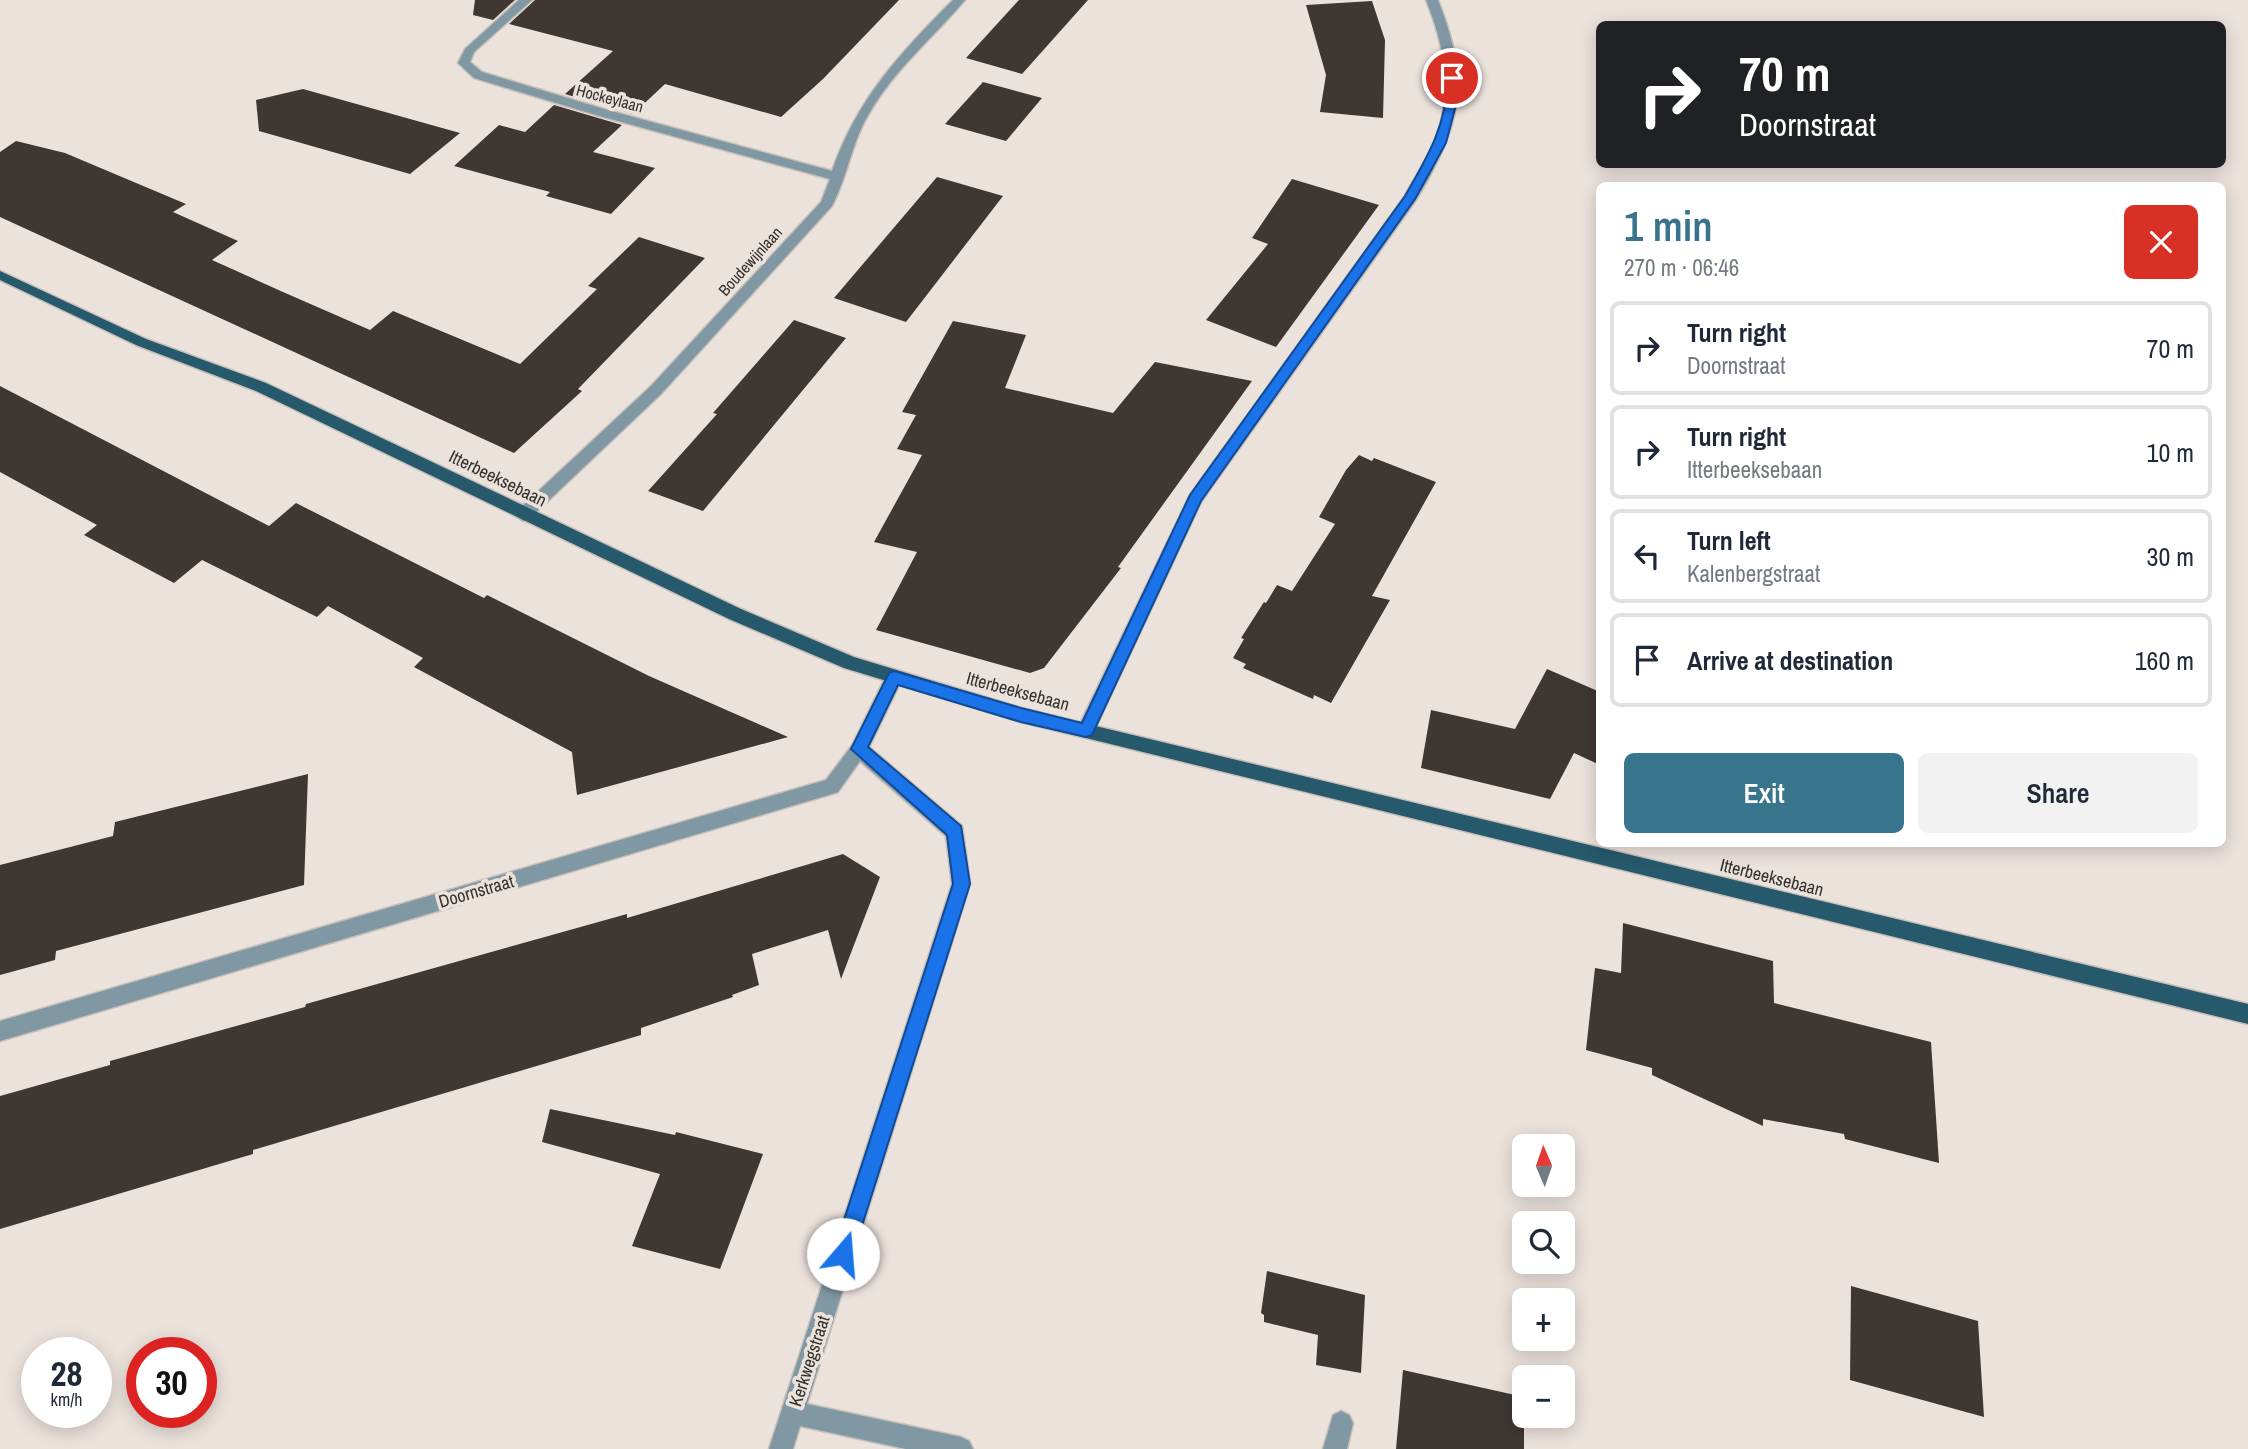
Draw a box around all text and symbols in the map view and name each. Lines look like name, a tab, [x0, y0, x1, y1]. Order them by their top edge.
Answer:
text: 70 m	[1739, 40, 1831, 106]
pin	[1422, 48, 1482, 108]
icon: right	[1624, 49, 1715, 140]
icon: arrive	[1433, 59, 1471, 97]
street label: Hockeylaan	[574, 79, 646, 117]
text: Doornstraat	[1739, 103, 1876, 146]
text: 1 min	[1624, 198, 1713, 254]
button: close	[2124, 205, 2198, 279]
street label: Boudewijnlaan	[713, 222, 787, 300]
text: 270 m · 06:46	[1624, 252, 1739, 283]
text: Turn right	[1687, 315, 1786, 350]
icon: right	[1628, 329, 1666, 367]
text: 70 m	[2147, 331, 2194, 366]
text: Doornstraat	[1687, 350, 1786, 381]
text: Turn right	[1687, 419, 1786, 454]
icon: right	[1628, 433, 1666, 471]
text: 10 m	[2147, 435, 2194, 470]
street label: Itterbeeksebaan	[445, 444, 551, 512]
text: Itterbeeksebaan	[1687, 454, 1822, 485]
text: Turn left	[1687, 523, 1771, 558]
icon: left	[1628, 537, 1666, 575]
text: 30 m	[2147, 539, 2194, 574]
text: Kalenbergstraat	[1687, 558, 1820, 589]
icon: arrive	[1628, 641, 1666, 679]
text: Arrive at destination	[1687, 643, 1893, 678]
text: 160 m	[2135, 643, 2194, 678]
street label: Itterbeeksebaan	[964, 665, 1072, 717]
button: Exit	[1624, 753, 1904, 833]
button: Share	[1918, 753, 2198, 833]
street label: Itterbeeksebaan	[1718, 852, 1826, 902]
street label: Doornstraat	[435, 868, 517, 914]
north arrow	[1512, 1134, 1575, 1197]
map controls	[1512, 1134, 1575, 1428]
button: search	[1512, 1211, 1575, 1274]
position arrow	[806, 1217, 880, 1291]
button: +	[1512, 1288, 1575, 1351]
street label: Kerkwegstraat	[783, 1312, 835, 1410]
speed limit sign: 30	[126, 1337, 217, 1428]
text: 28	[51, 1350, 82, 1397]
button: −	[1512, 1365, 1575, 1428]
text: km/h	[51, 1387, 83, 1412]

